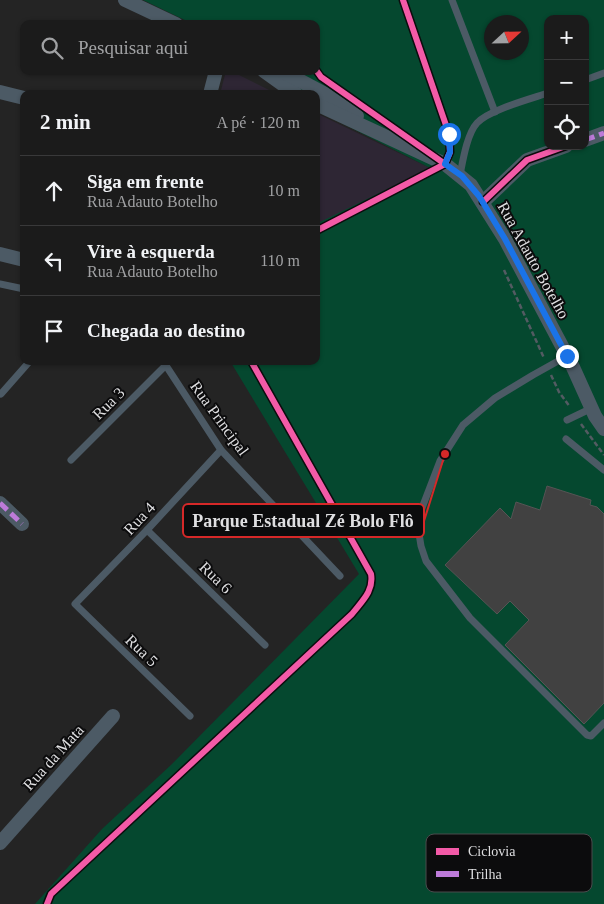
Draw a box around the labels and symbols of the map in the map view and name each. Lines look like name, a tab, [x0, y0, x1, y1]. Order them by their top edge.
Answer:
north arrow	[484, 15, 529, 60]
route start	[438, 123, 461, 146]
street label: Rua Adauto Botelho	[494, 199, 573, 322]
route end	[556, 345, 579, 368]
street label: Rua Principal	[186, 378, 253, 460]
street label: Rua 3	[89, 384, 128, 423]
street label: Rua 4	[120, 499, 158, 538]
callout: Parque Estadual Zé Bolo Flô	[183, 504, 424, 537]
text: Parque Estadual Zé Bolo Flô	[192, 511, 414, 531]
street label: Rua 6	[196, 558, 235, 597]
street label: Rua 5	[122, 631, 161, 670]
street label: Rua da Mata	[20, 721, 87, 793]
legend	[426, 834, 592, 892]
text: Ciclovia	[468, 844, 516, 859]
text: Trilha	[468, 867, 503, 882]

